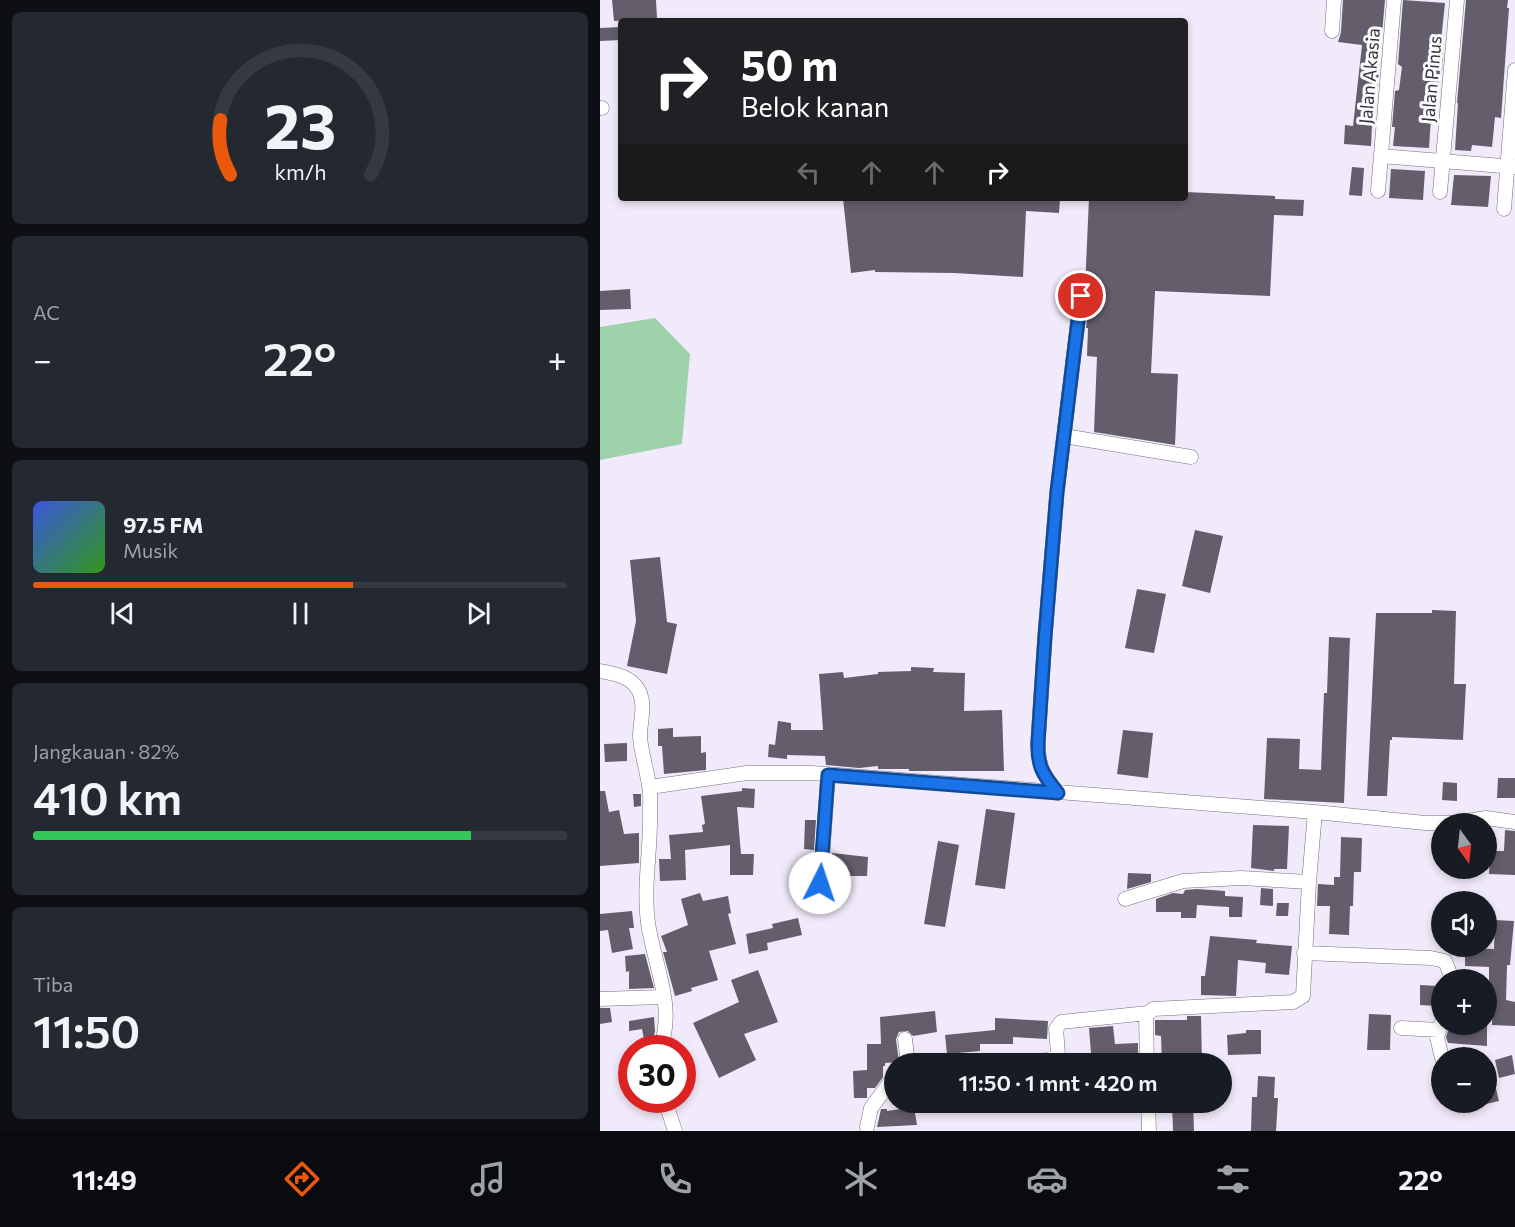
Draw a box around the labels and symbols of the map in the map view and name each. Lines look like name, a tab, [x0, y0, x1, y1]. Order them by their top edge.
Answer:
street label: Jalan Akasia	[1354, 27, 1384, 125]
street label: Jalan Pinus	[1416, 35, 1446, 123]
pin	[1055, 270, 1106, 321]
north arrow	[1431, 813, 1497, 879]
position arrow	[788, 851, 852, 915]
speed limit sign: 30	[618, 1035, 696, 1113]

